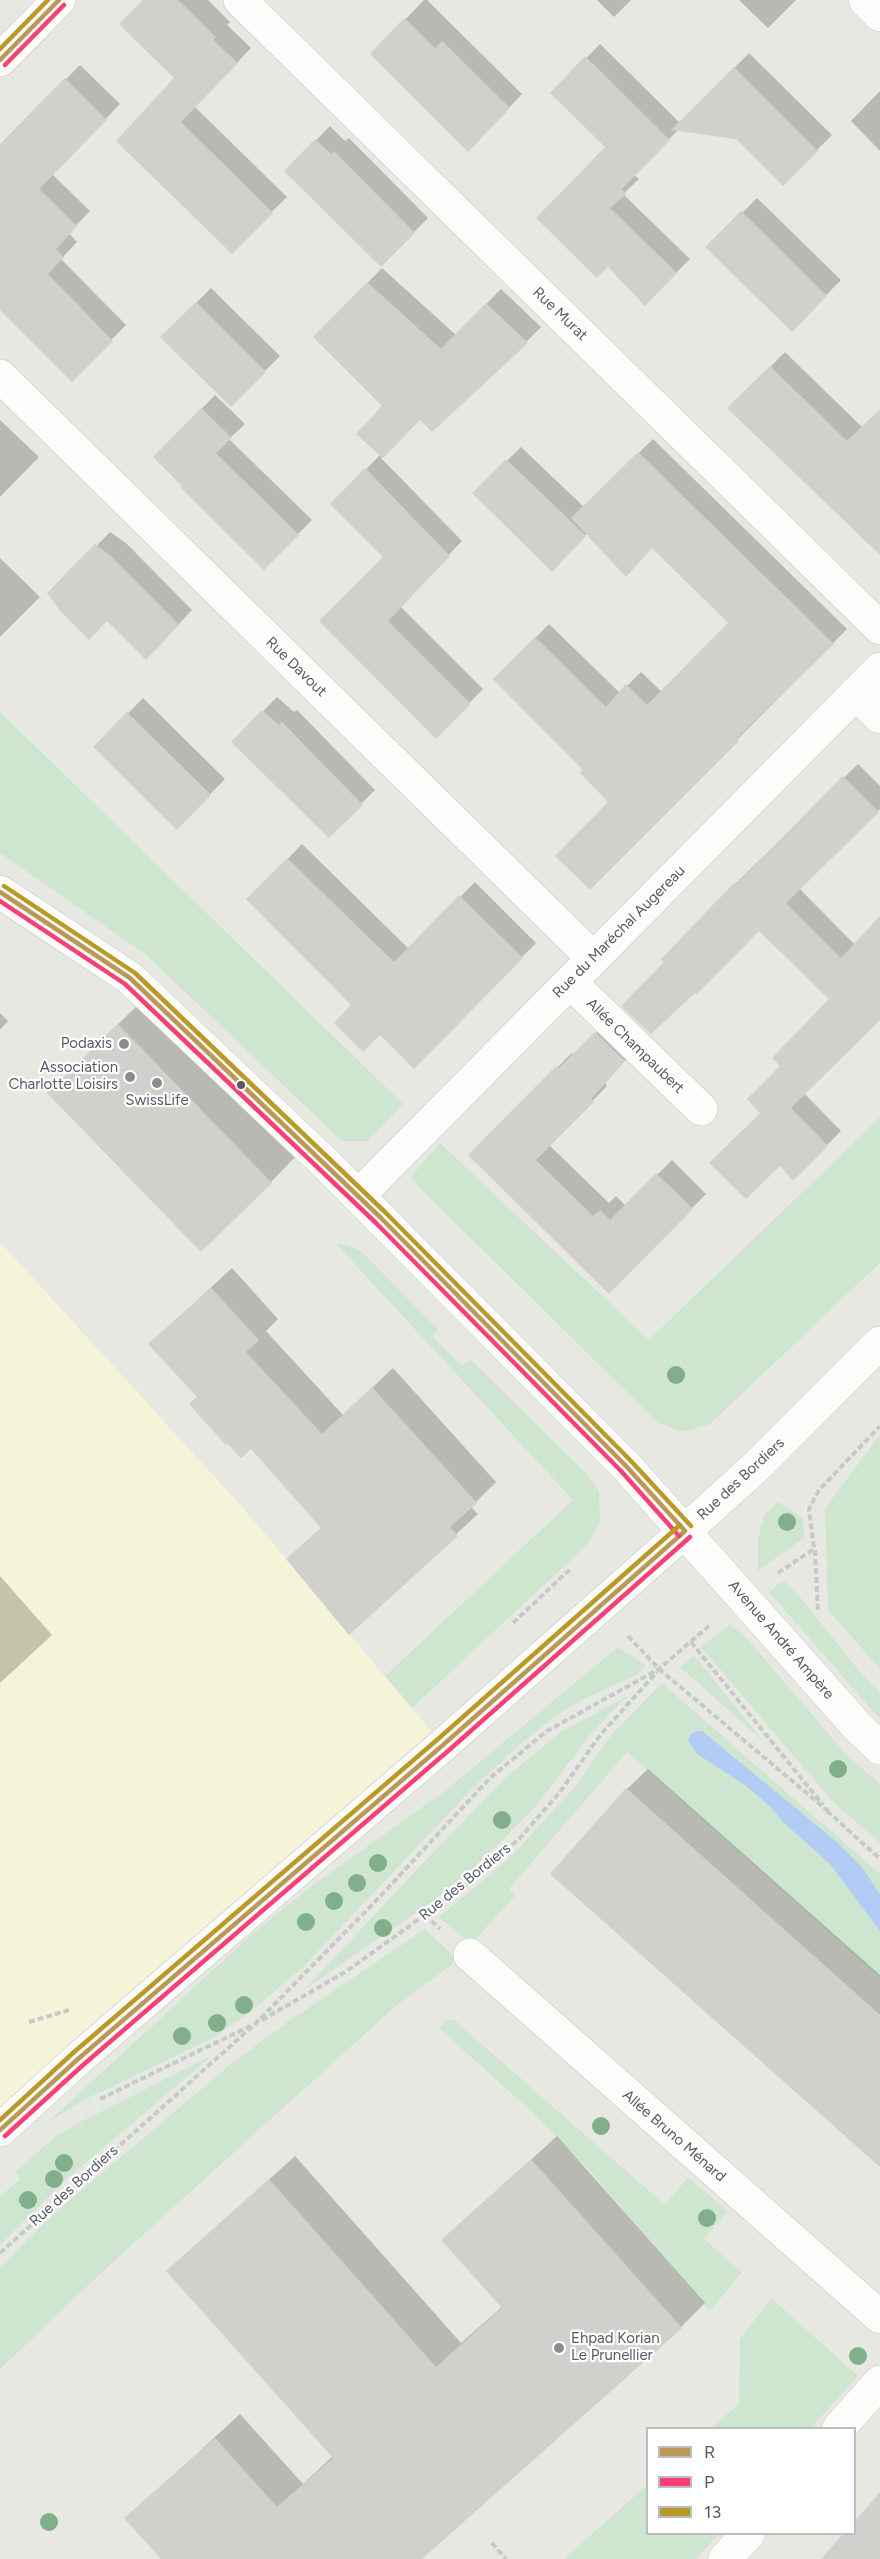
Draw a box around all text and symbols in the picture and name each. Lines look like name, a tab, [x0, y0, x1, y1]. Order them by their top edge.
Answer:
street label: Rue Murat	[529, 284, 591, 344]
street label: Rue Davout	[262, 633, 330, 701]
street label: Rue du Maréchal Augereau	[549, 862, 689, 1002]
street label: Allée Champaubert	[582, 995, 688, 1097]
place label: Podaxis	[61, 1035, 112, 1053]
marker: Podaxis	[117, 1037, 131, 1051]
place label: Association Charlotte Loisirs	[8, 1059, 118, 1094]
marker: Association Charlotte Loisirs	[123, 1070, 137, 1084]
marker: SwissLife	[150, 1076, 164, 1090]
unlabelled marker	[235, 1079, 247, 1091]
place label: SwissLife	[125, 1092, 189, 1110]
street label: Rue des Bordiers	[694, 1434, 788, 1524]
street label: Avenue André Ampère	[724, 1577, 838, 1703]
street label: Rue des Bordiers	[416, 1840, 514, 1924]
street label: Allée Bruno Ménard	[619, 2086, 729, 2186]
street label: Rue des Bordiers	[26, 2142, 122, 2230]
place label: Ehpad Korian Le Prunellier	[571, 2330, 660, 2365]
marker: Ehpad Korian Le Prunellier	[552, 2341, 566, 2355]
legend	[646, 2427, 856, 2535]
text: R	[704, 2441, 715, 2463]
text: P	[704, 2471, 714, 2493]
text: 13	[704, 2501, 721, 2523]

